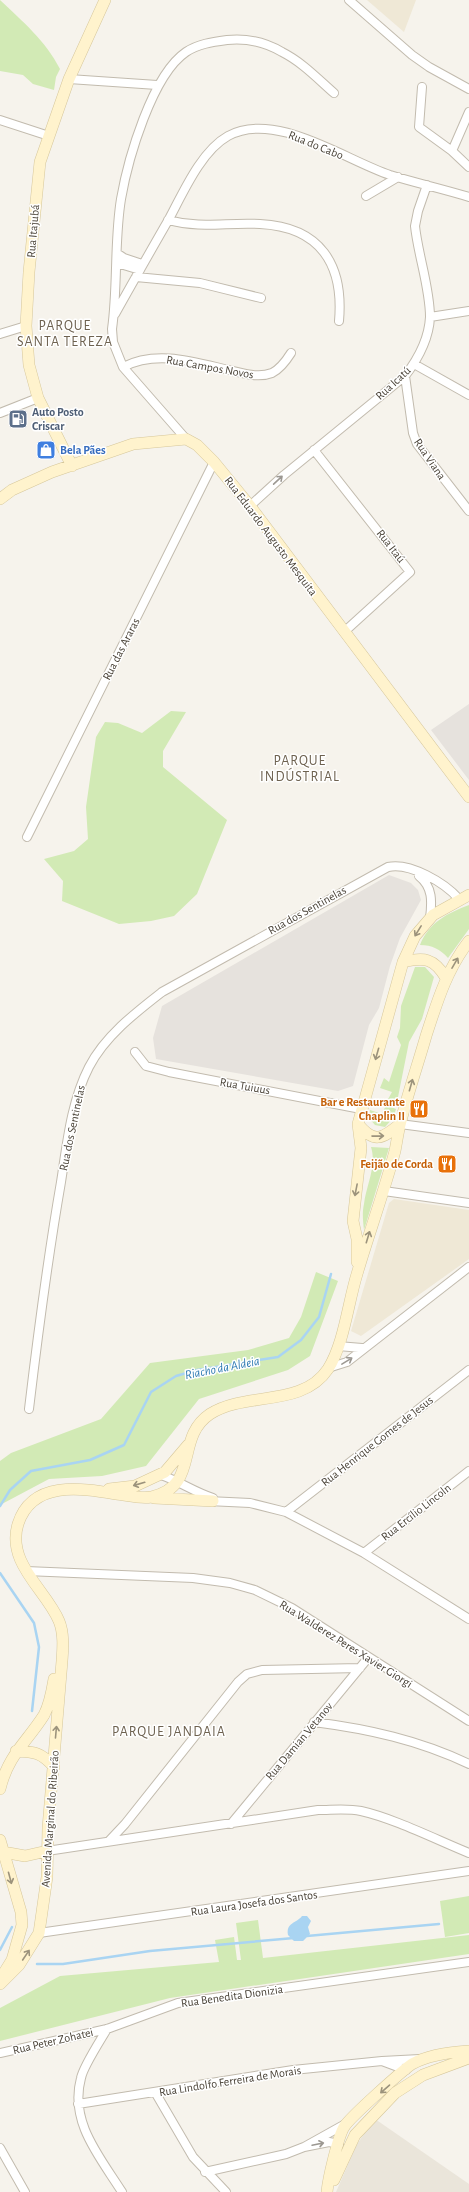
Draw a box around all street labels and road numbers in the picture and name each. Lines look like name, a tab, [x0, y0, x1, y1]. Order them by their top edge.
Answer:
street label: Rua do Cabo	[287, 129, 345, 161]
street label: Rua Itajubá	[25, 203, 42, 258]
street label: Rua Campos Novos	[165, 353, 255, 381]
street label: Rua Icatú	[373, 364, 413, 402]
street label: Rua Viana	[412, 436, 448, 482]
street label: Rua Eduardo Augusto Mesquita	[222, 474, 320, 598]
street label: Rua Itaú	[374, 527, 408, 565]
street label: Rua das Araras	[100, 616, 142, 682]
street label: Rua dos Sentinelas	[266, 884, 348, 936]
street label: Rua Tuiuus	[219, 1076, 271, 1096]
street label: Rua dos Sentinelas	[57, 1084, 87, 1172]
street label: Rua Henrique Gomes de Jesus	[319, 1394, 435, 1488]
street label: Rua Ercílio Lincoln	[379, 1481, 453, 1543]
street label: Rua Walderez Peres Xavier Giorgi	[277, 1598, 415, 1690]
street label: Rua Damian Vetanov	[263, 1700, 335, 1782]
street label: Avenida Marginal do Ribeirão	[39, 1750, 61, 1888]
street label: Rua Laura Josefa dos Santos	[190, 1888, 318, 1918]
street label: Rua Benedita Dionizia	[180, 1983, 284, 2009]
street label: Rua Peter Zohatei	[12, 2026, 94, 2056]
street label: Rua Lindolfo Ferreira de Morais	[158, 2064, 302, 2098]

